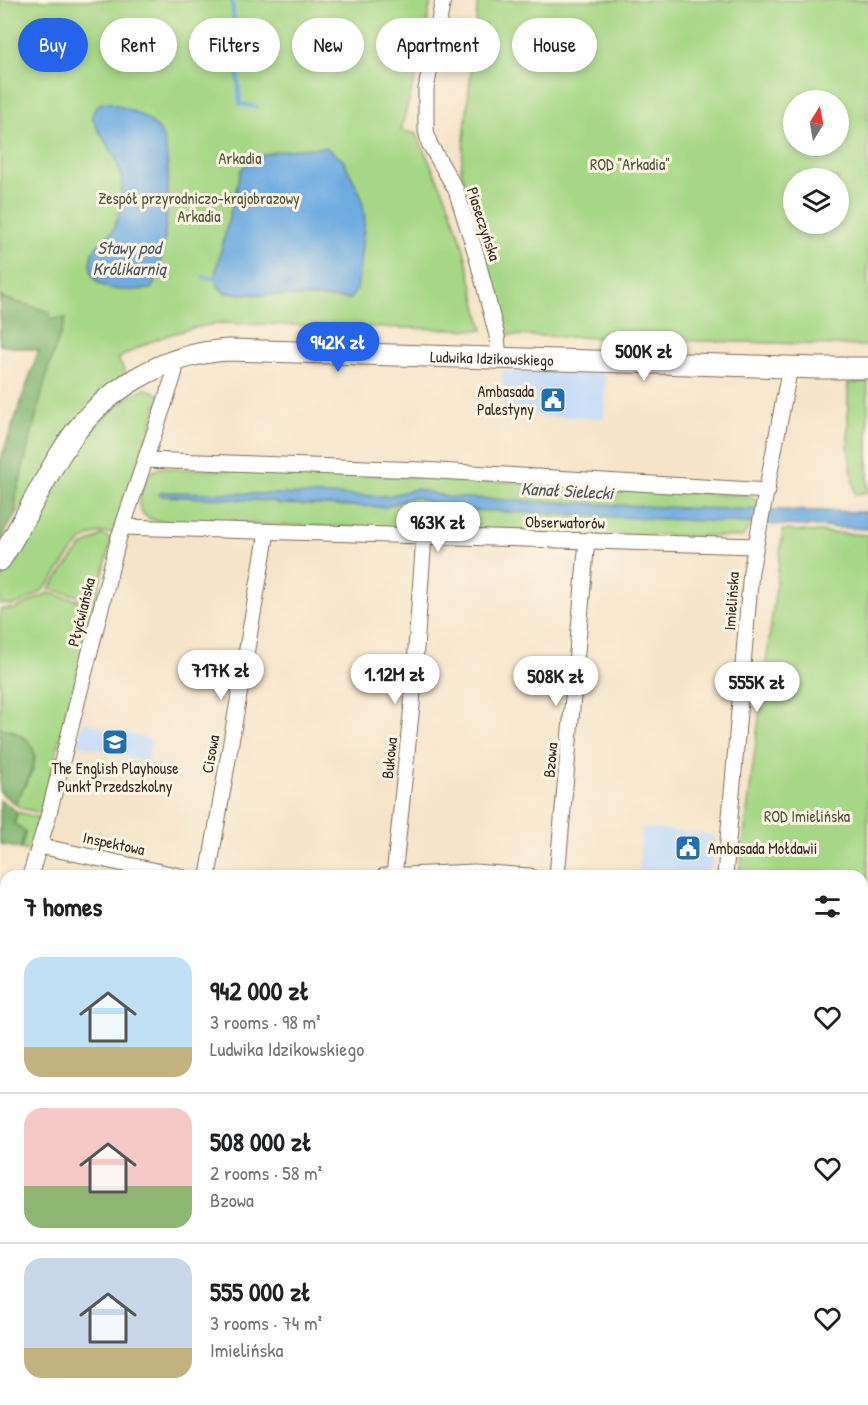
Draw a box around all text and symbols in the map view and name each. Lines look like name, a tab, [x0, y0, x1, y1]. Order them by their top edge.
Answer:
chip: Buy	[18, 18, 88, 72]
chip: Rent	[100, 18, 177, 72]
chip: Filters	[189, 18, 280, 72]
chip: New	[292, 18, 364, 72]
chip: Apartment	[376, 18, 500, 72]
chip: House	[512, 18, 597, 72]
north arrow	[783, 90, 849, 156]
map controls	[783, 90, 849, 234]
park label: Arkadia	[219, 147, 261, 169]
park label: ROD "Arkadia"	[590, 153, 670, 175]
button: layers	[783, 168, 849, 234]
street label: Piaseczyńska	[462, 184, 506, 264]
park label: Zespół przyrodniczo-krajobrazowy Arkadia	[98, 187, 300, 227]
water label: Stawy pod Królikarnią	[92, 235, 167, 281]
pin: 942K zł	[283, 322, 393, 373]
text: 942K zł	[310, 328, 366, 355]
pin: 500K zł	[589, 331, 699, 382]
text: 500K zł	[615, 337, 673, 364]
street label: Ludwika Idzikowskiego	[430, 345, 554, 371]
place label: Ambasada Palestyny	[477, 380, 534, 420]
public building icon: Ambasada Palestyny	[538, 385, 568, 415]
water label: Kanał Sielecki	[520, 476, 616, 506]
pin: 963K zł	[383, 502, 493, 553]
text: 963K zł	[410, 508, 466, 535]
street label: Obserwatorów	[525, 510, 605, 534]
street label: Imielińska	[718, 571, 744, 631]
street label: Płyćwiańska	[62, 575, 100, 649]
pin: 717K zł	[166, 650, 276, 701]
pin: 1.12M zł	[333, 654, 457, 705]
text: 717K zł	[192, 656, 250, 683]
pin: 508K zł	[501, 656, 611, 707]
text: 1.12M zł	[365, 660, 425, 687]
text: 508K zł	[527, 662, 585, 689]
pin: 555K zł	[702, 662, 812, 713]
text: 555K zł	[729, 668, 785, 695]
school or university icon: The English Playhouse Punkt Przedszkolny	[100, 727, 130, 757]
street label: Cisowa	[196, 733, 224, 775]
street label: Bukowa	[376, 736, 402, 780]
street label: Bzowa	[538, 742, 562, 778]
place label: The English Playhouse Punkt Przedszkolny	[51, 757, 179, 797]
park label: ROD Imielińska	[764, 805, 850, 827]
street label: Inspektowa	[81, 826, 147, 860]
public building icon: Ambasada Mołdawii	[673, 833, 703, 863]
place label: Ambasada Mołdawii	[708, 837, 817, 859]
text: 7 homes	[24, 889, 102, 924]
icon: filters	[811, 890, 844, 923]
text: 942 000 zł	[210, 973, 309, 1008]
icon: home	[72, 981, 144, 1053]
icon: heart	[811, 1001, 844, 1034]
text: 3 rooms · 98 m²	[210, 1008, 321, 1035]
text: Ludwika Idzikowskiego	[210, 1035, 364, 1062]
text: 508 000 zł	[210, 1124, 312, 1159]
icon: home	[72, 1132, 144, 1204]
icon: heart	[811, 1152, 844, 1185]
text: 2 rooms · 58 m²	[210, 1159, 322, 1186]
text: Bzowa	[210, 1186, 254, 1213]
text: 555 000 zł	[210, 1274, 311, 1309]
icon: home	[72, 1282, 144, 1354]
icon: heart	[811, 1302, 844, 1335]
text: 3 rooms · 74 m²	[210, 1309, 322, 1336]
text: Imielińska	[210, 1336, 283, 1363]

